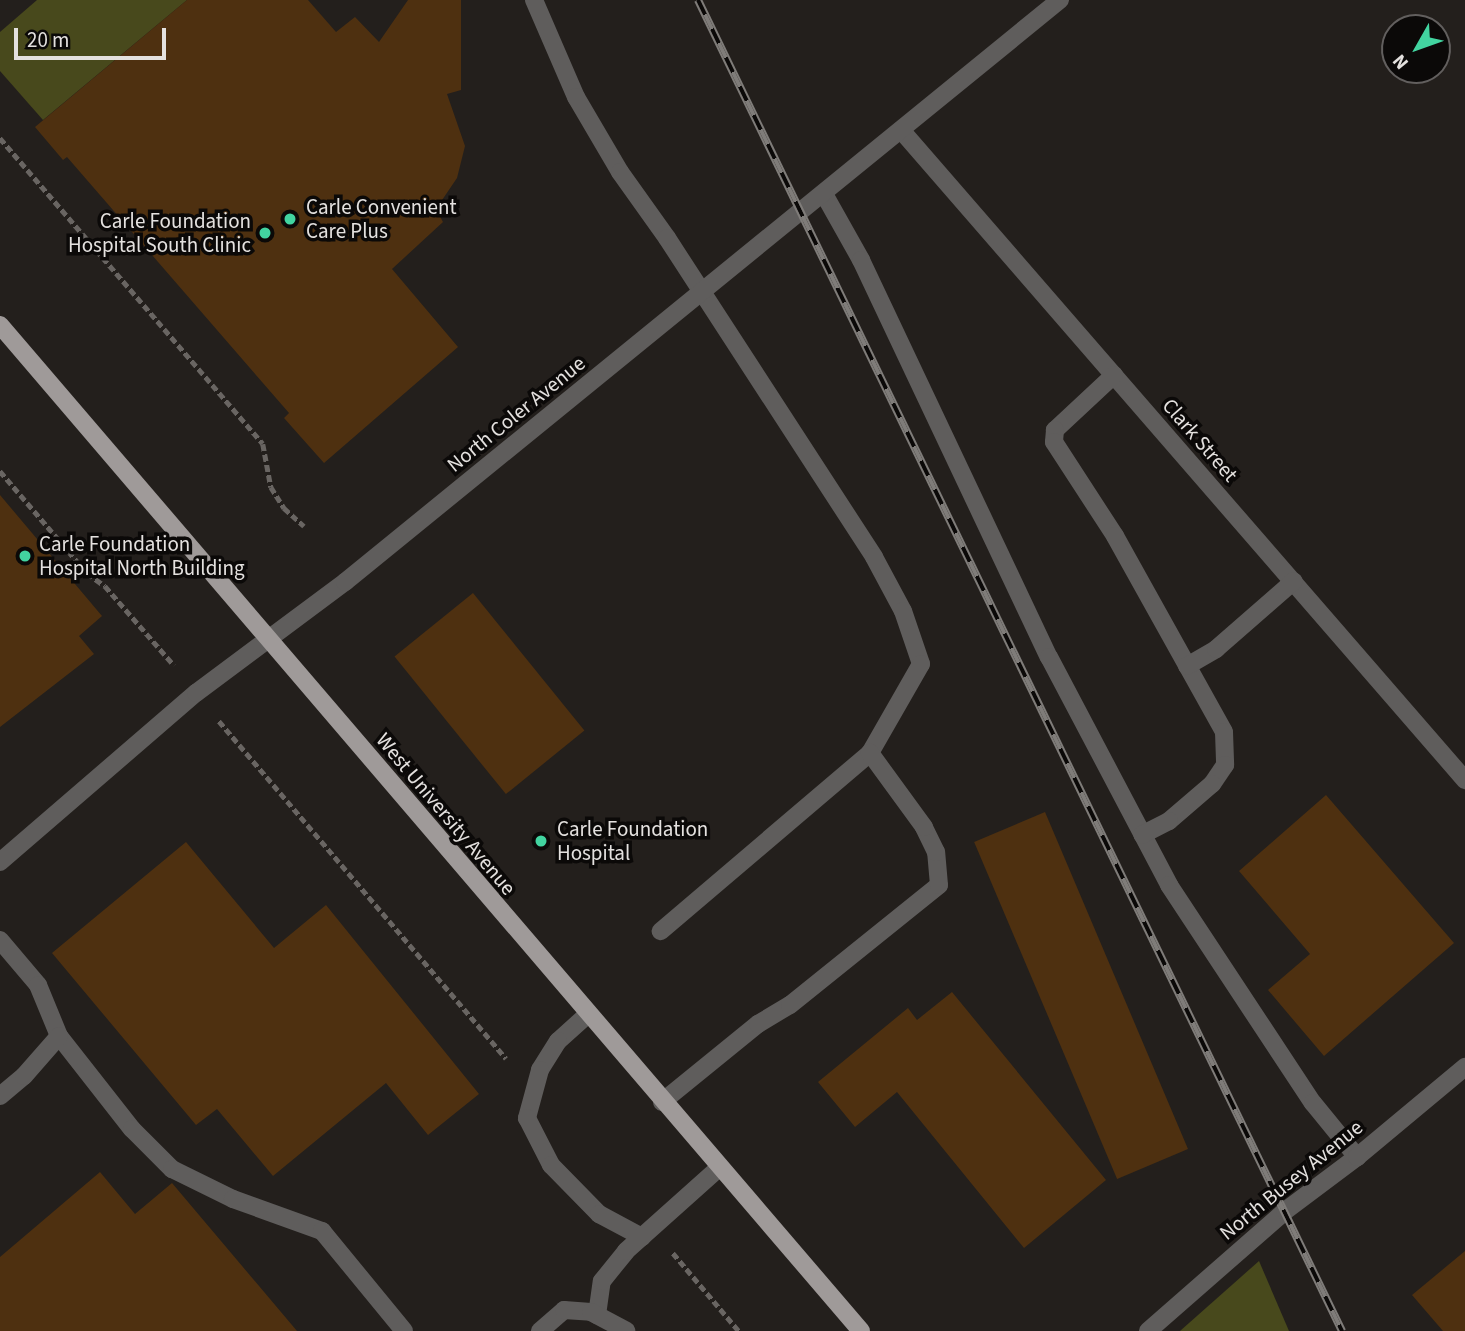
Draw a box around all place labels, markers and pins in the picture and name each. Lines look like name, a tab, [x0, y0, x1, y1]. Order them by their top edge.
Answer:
place label: Carle Convenient Care Plus	[306, 194, 456, 244]
place label: Carle Foundation Hospital South Clinic	[68, 208, 251, 258]
marker: Carle Convenient Care Plus	[280, 209, 300, 229]
marker: Carle Foundation Hospital South Clinic	[257, 225, 273, 241]
place label: Carle Foundation Hospital North Building	[39, 531, 245, 581]
marker: Carle Foundation Hospital North Building	[17, 548, 33, 564]
place label: Carle Foundation Hospital	[557, 816, 708, 866]
marker: Carle Foundation Hospital	[531, 831, 551, 851]

